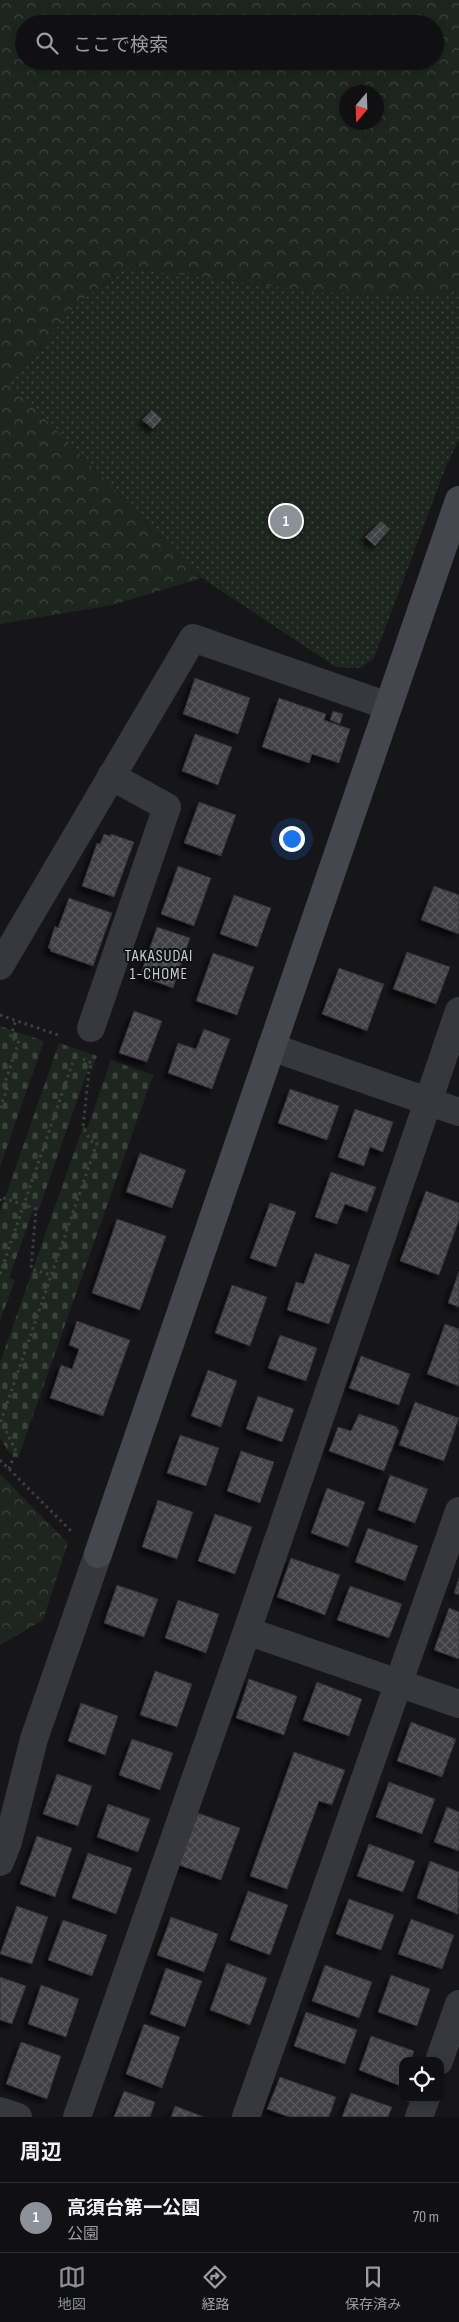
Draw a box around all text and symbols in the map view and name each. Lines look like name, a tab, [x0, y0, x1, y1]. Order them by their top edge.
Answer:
search box	[15, 15, 444, 70]
icon: search	[33, 29, 61, 57]
text: ここで検索	[73, 34, 168, 57]
north arrow	[339, 85, 384, 130]
pin: 1	[270, 502, 302, 540]
your location	[279, 826, 305, 852]
district label: TAKASUDAI 1-CHOME	[125, 947, 193, 984]
map controls	[399, 2057, 444, 2102]
button: locate	[399, 2057, 444, 2102]
text: 周辺	[20, 2140, 62, 2165]
text: 高須台第一公園	[67, 2197, 200, 2220]
text: 1	[33, 2208, 39, 2227]
text: 70 m	[413, 2208, 439, 2227]
text: 公園	[67, 2225, 99, 2244]
tab: 地図	[58, 2263, 86, 2313]
tab: 経路	[201, 2263, 229, 2313]
tab: 保存済み	[345, 2263, 401, 2313]

